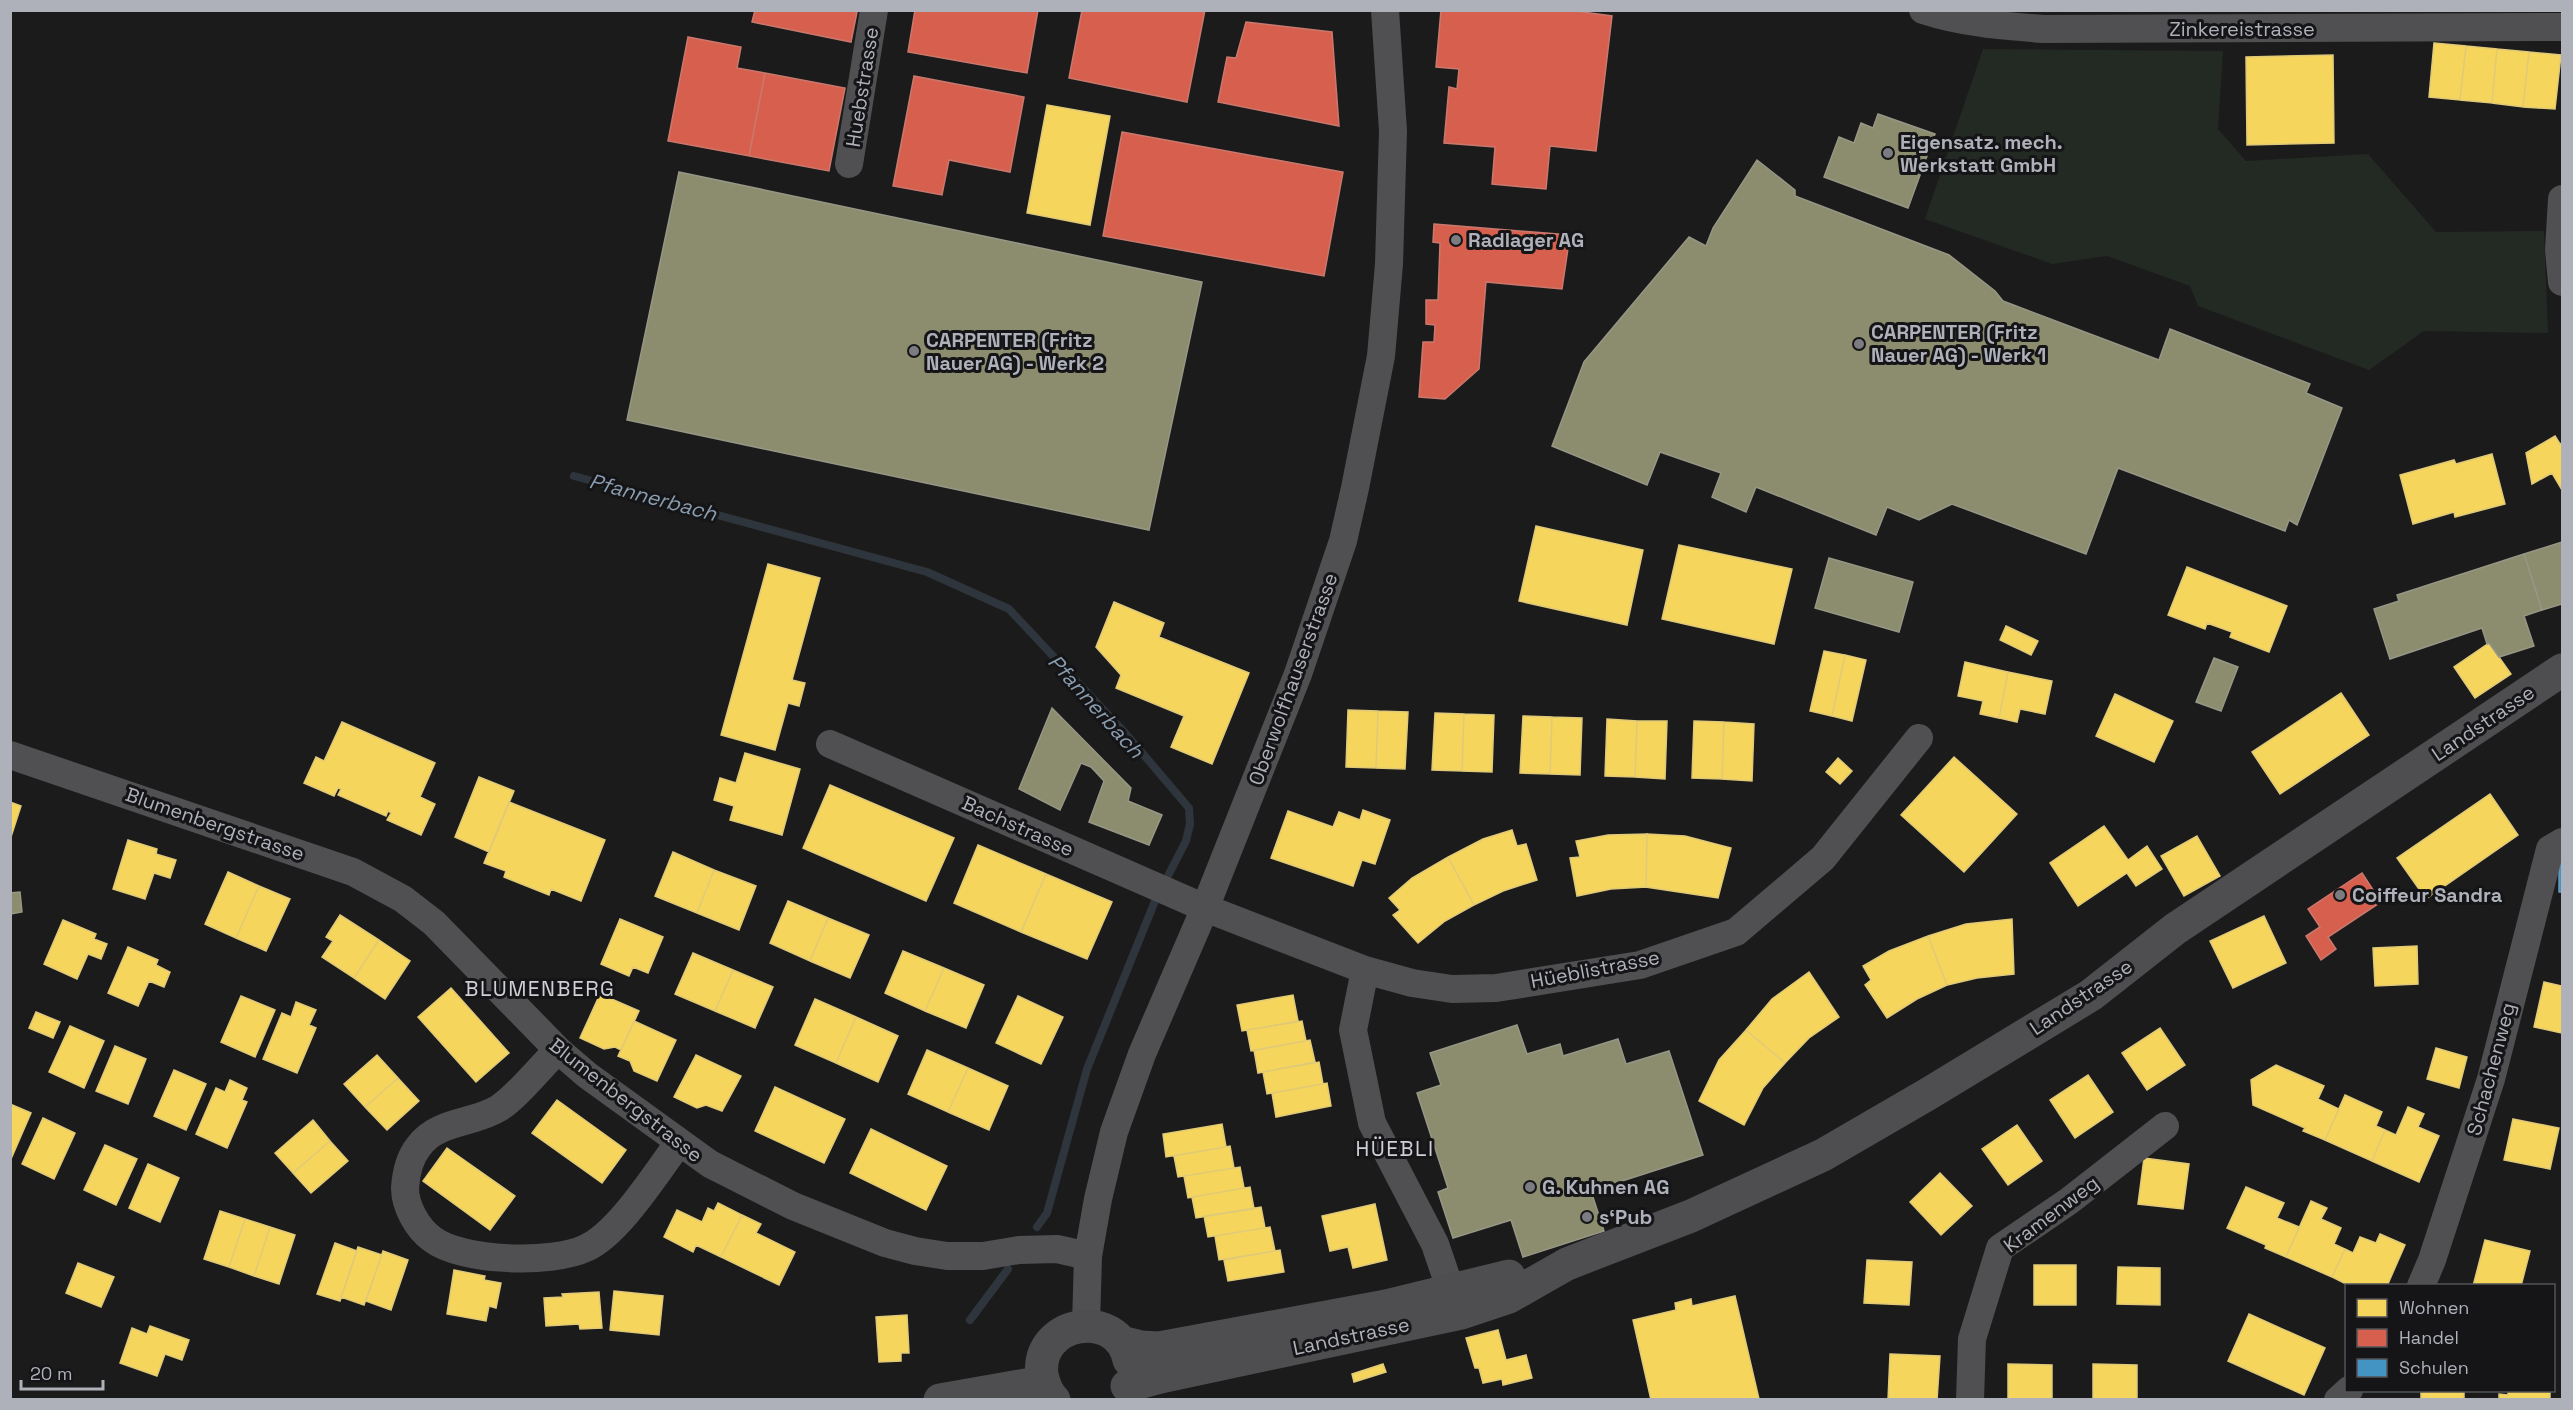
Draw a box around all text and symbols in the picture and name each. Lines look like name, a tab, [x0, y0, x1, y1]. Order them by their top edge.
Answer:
street label: Zinkereistrasse	[2169, 16, 2315, 42]
street label: Huebstrasse	[840, 25, 884, 149]
place label: Eigensatz. mech. Werkstatt GmbH	[1900, 129, 2063, 178]
marker: Eigensatz. mech. Werkstatt GmbH	[1881, 146, 1895, 160]
place label: Radlager AG	[1468, 227, 1584, 253]
marker: Radlager AG	[1449, 233, 1463, 247]
place label: CARPENTER (Fritz Nauer AG) - Werk 1	[1871, 319, 2046, 368]
place label: CARPENTER (Fritz Nauer AG) - Werk 2	[926, 327, 1104, 376]
marker: CARPENTER (Fritz Nauer AG) - Werk 1	[1852, 337, 1866, 351]
marker: CARPENTER (Fritz Nauer AG) - Werk 2	[907, 344, 921, 358]
water label: Pfannerbach	[586, 467, 721, 527]
street label: Oberwolfhauserstrasse	[1242, 569, 1344, 789]
water label: Pfannerbach	[1042, 648, 1150, 764]
street label: Landstrasse	[2427, 679, 2539, 767]
street label: Blumenbergstrasse	[122, 781, 308, 867]
street label: Bachstrasse	[958, 790, 1078, 862]
place label: Coiffeur Sandra	[2352, 882, 2503, 908]
marker: Coiffeur Sandra	[2333, 888, 2347, 902]
street label: Hüeblistrasse	[1528, 944, 1662, 994]
street label: Landstrasse	[2025, 953, 2137, 1041]
district label: BLUMENBERG	[465, 975, 615, 1002]
street label: Schachenweg	[2461, 1000, 2521, 1138]
street label: Blumenbergstrasse	[544, 1032, 708, 1168]
district label: HÜEBLI	[1355, 1135, 1435, 1162]
street label: Kramenweg	[1998, 1170, 2104, 1258]
place label: G. Kuhnen AG	[1542, 1174, 1669, 1200]
marker: G. Kuhnen AG	[1523, 1180, 1537, 1194]
place label: s‘Pub	[1599, 1204, 1652, 1230]
marker: s‘Pub	[1580, 1210, 1594, 1224]
legend	[2345, 1284, 2555, 1392]
text: Wohnen	[2399, 1296, 2469, 1319]
street label: Landstrasse	[1290, 1311, 1412, 1361]
text: Handel	[2399, 1326, 2459, 1349]
scale bar	[21, 1353, 104, 1391]
text: Schulen	[2399, 1356, 2469, 1379]
text: 20 m	[30, 1362, 73, 1385]

